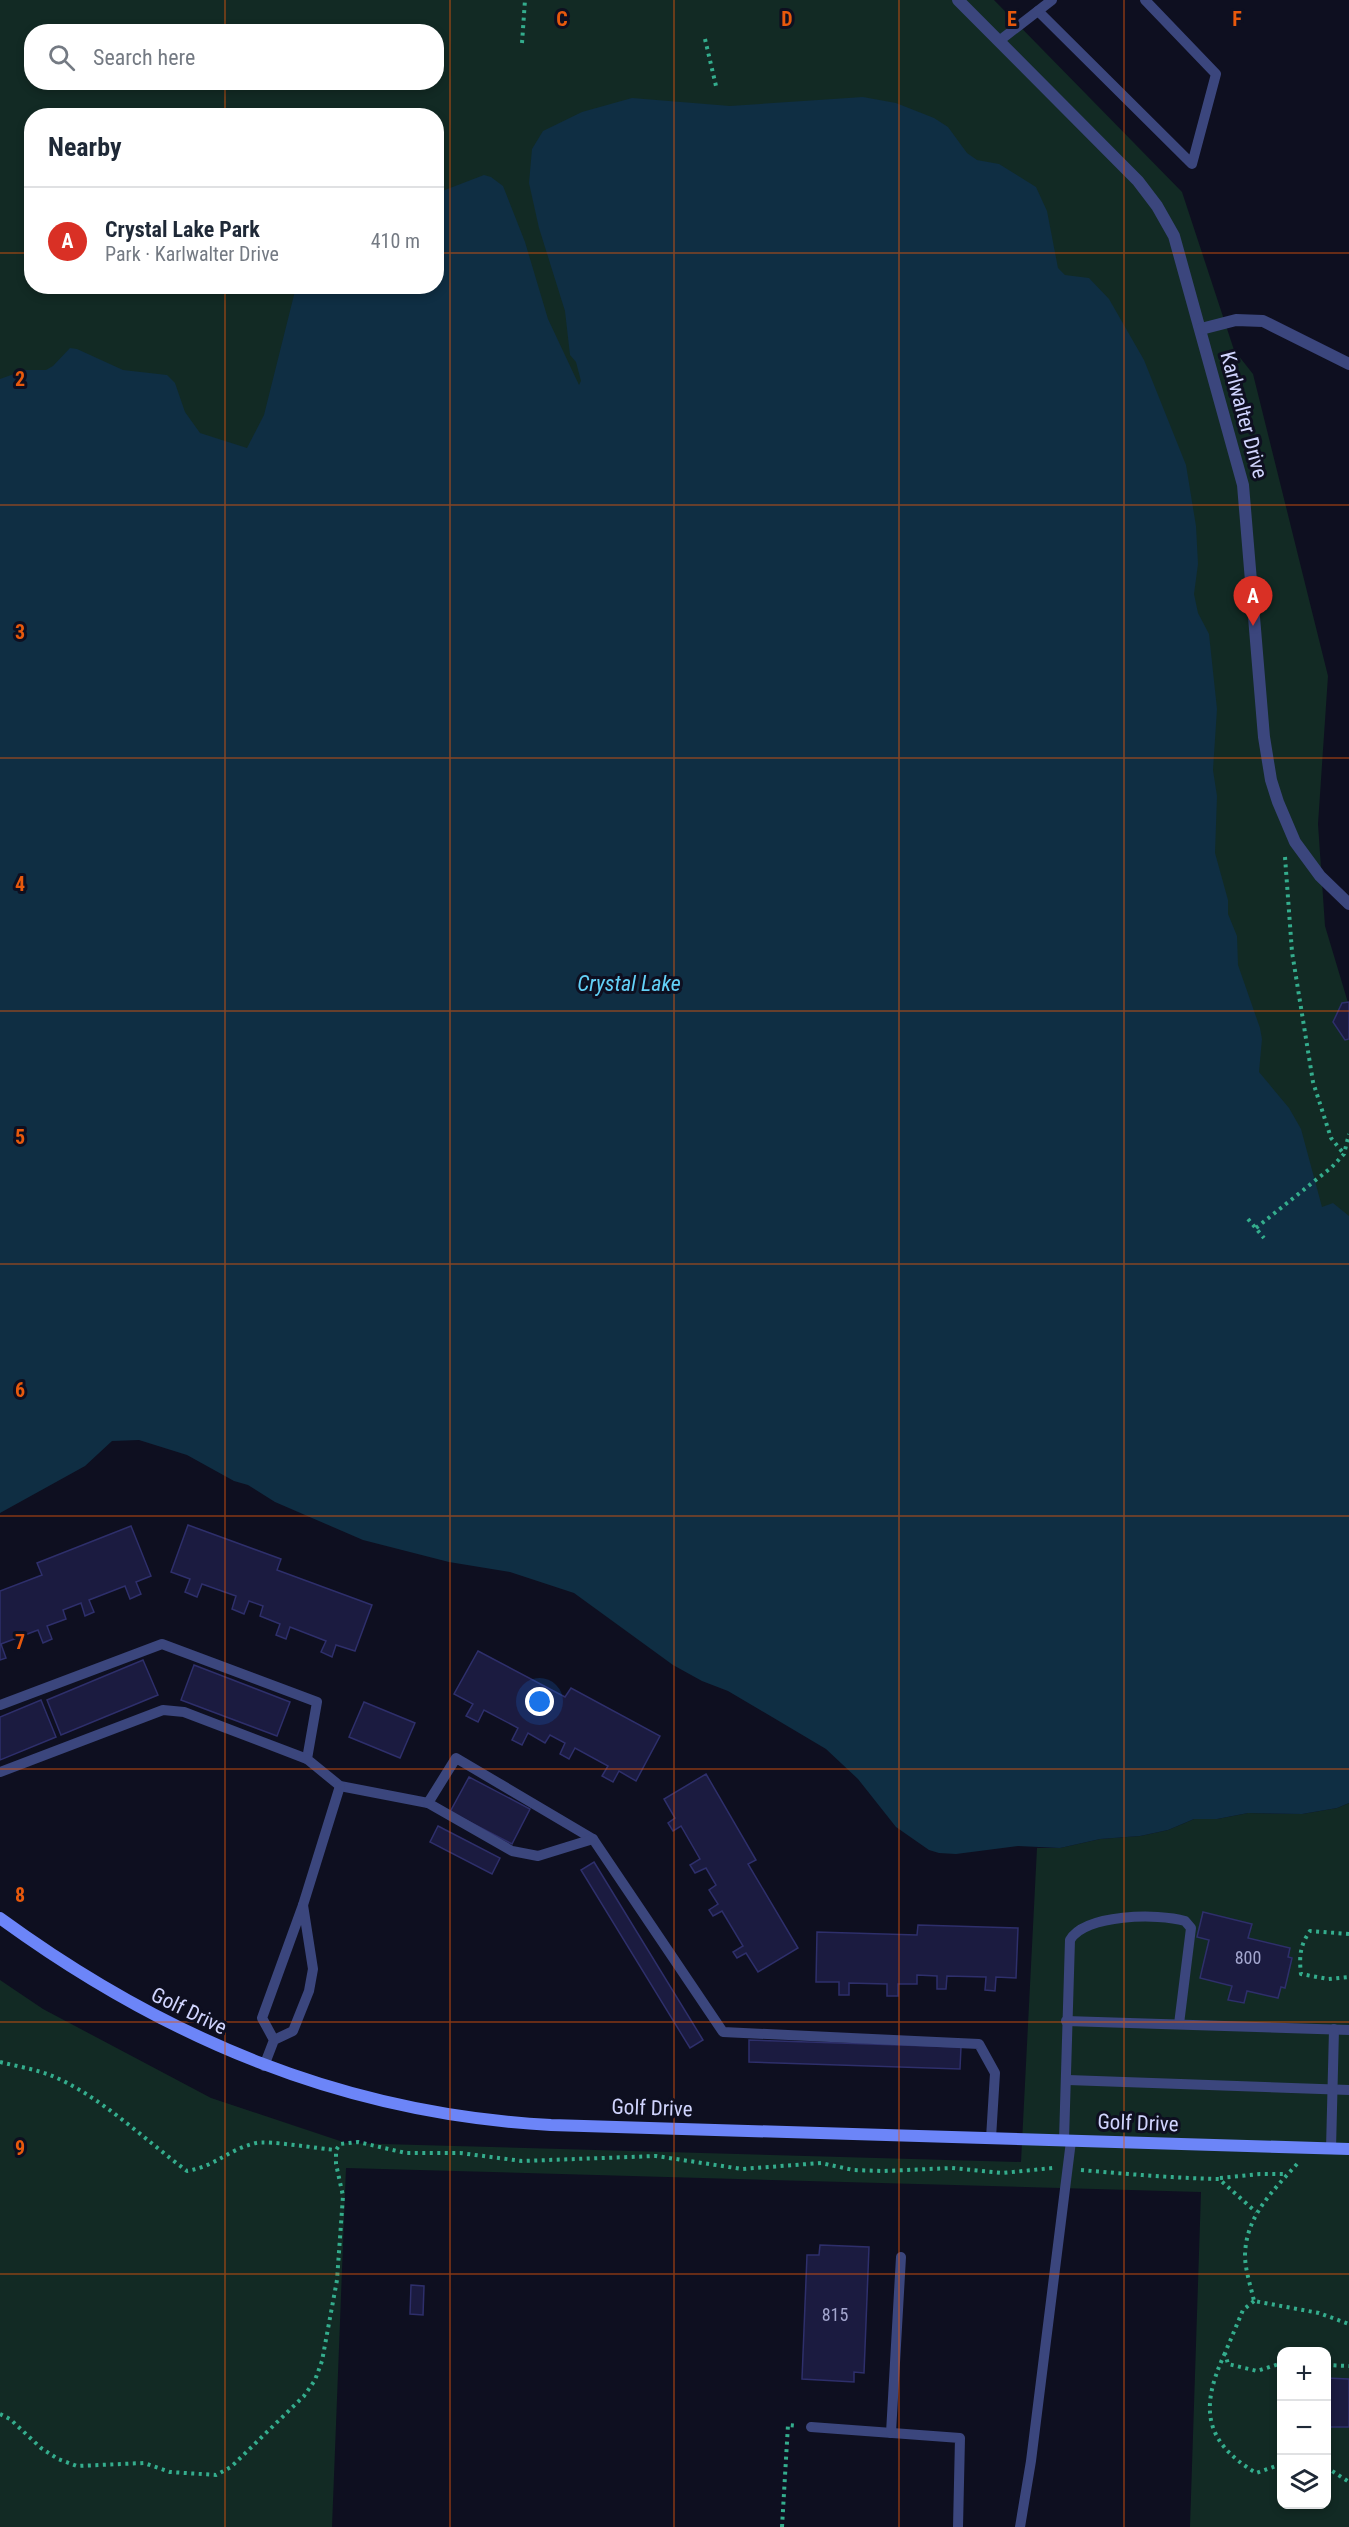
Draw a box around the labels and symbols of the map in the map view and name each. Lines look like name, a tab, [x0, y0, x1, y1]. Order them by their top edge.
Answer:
text: C	[556, 7, 568, 31]
text: D	[781, 7, 793, 31]
text: E	[1007, 7, 1017, 31]
text: F	[1232, 7, 1242, 31]
street label: Karlwalter Drive	[1216, 349, 1273, 481]
text: 2	[15, 367, 25, 391]
pin: A	[1234, 576, 1272, 626]
text: 3	[15, 620, 25, 644]
text: 4	[15, 872, 25, 896]
water label: Crystal Lake	[577, 971, 681, 996]
text: 5	[15, 1125, 25, 1149]
text: 6	[15, 1378, 25, 1402]
text: 7	[15, 1630, 25, 1654]
your location	[525, 1687, 554, 1716]
text: 8	[15, 1883, 25, 1907]
house number: 800	[1235, 1947, 1261, 1968]
street label: Golf Drive	[147, 1982, 231, 2040]
street label: Golf Drive	[611, 2095, 693, 2121]
street label: Golf Drive	[1097, 2110, 1179, 2136]
text: 9	[15, 2136, 25, 2160]
house number: 815	[822, 2304, 848, 2325]

